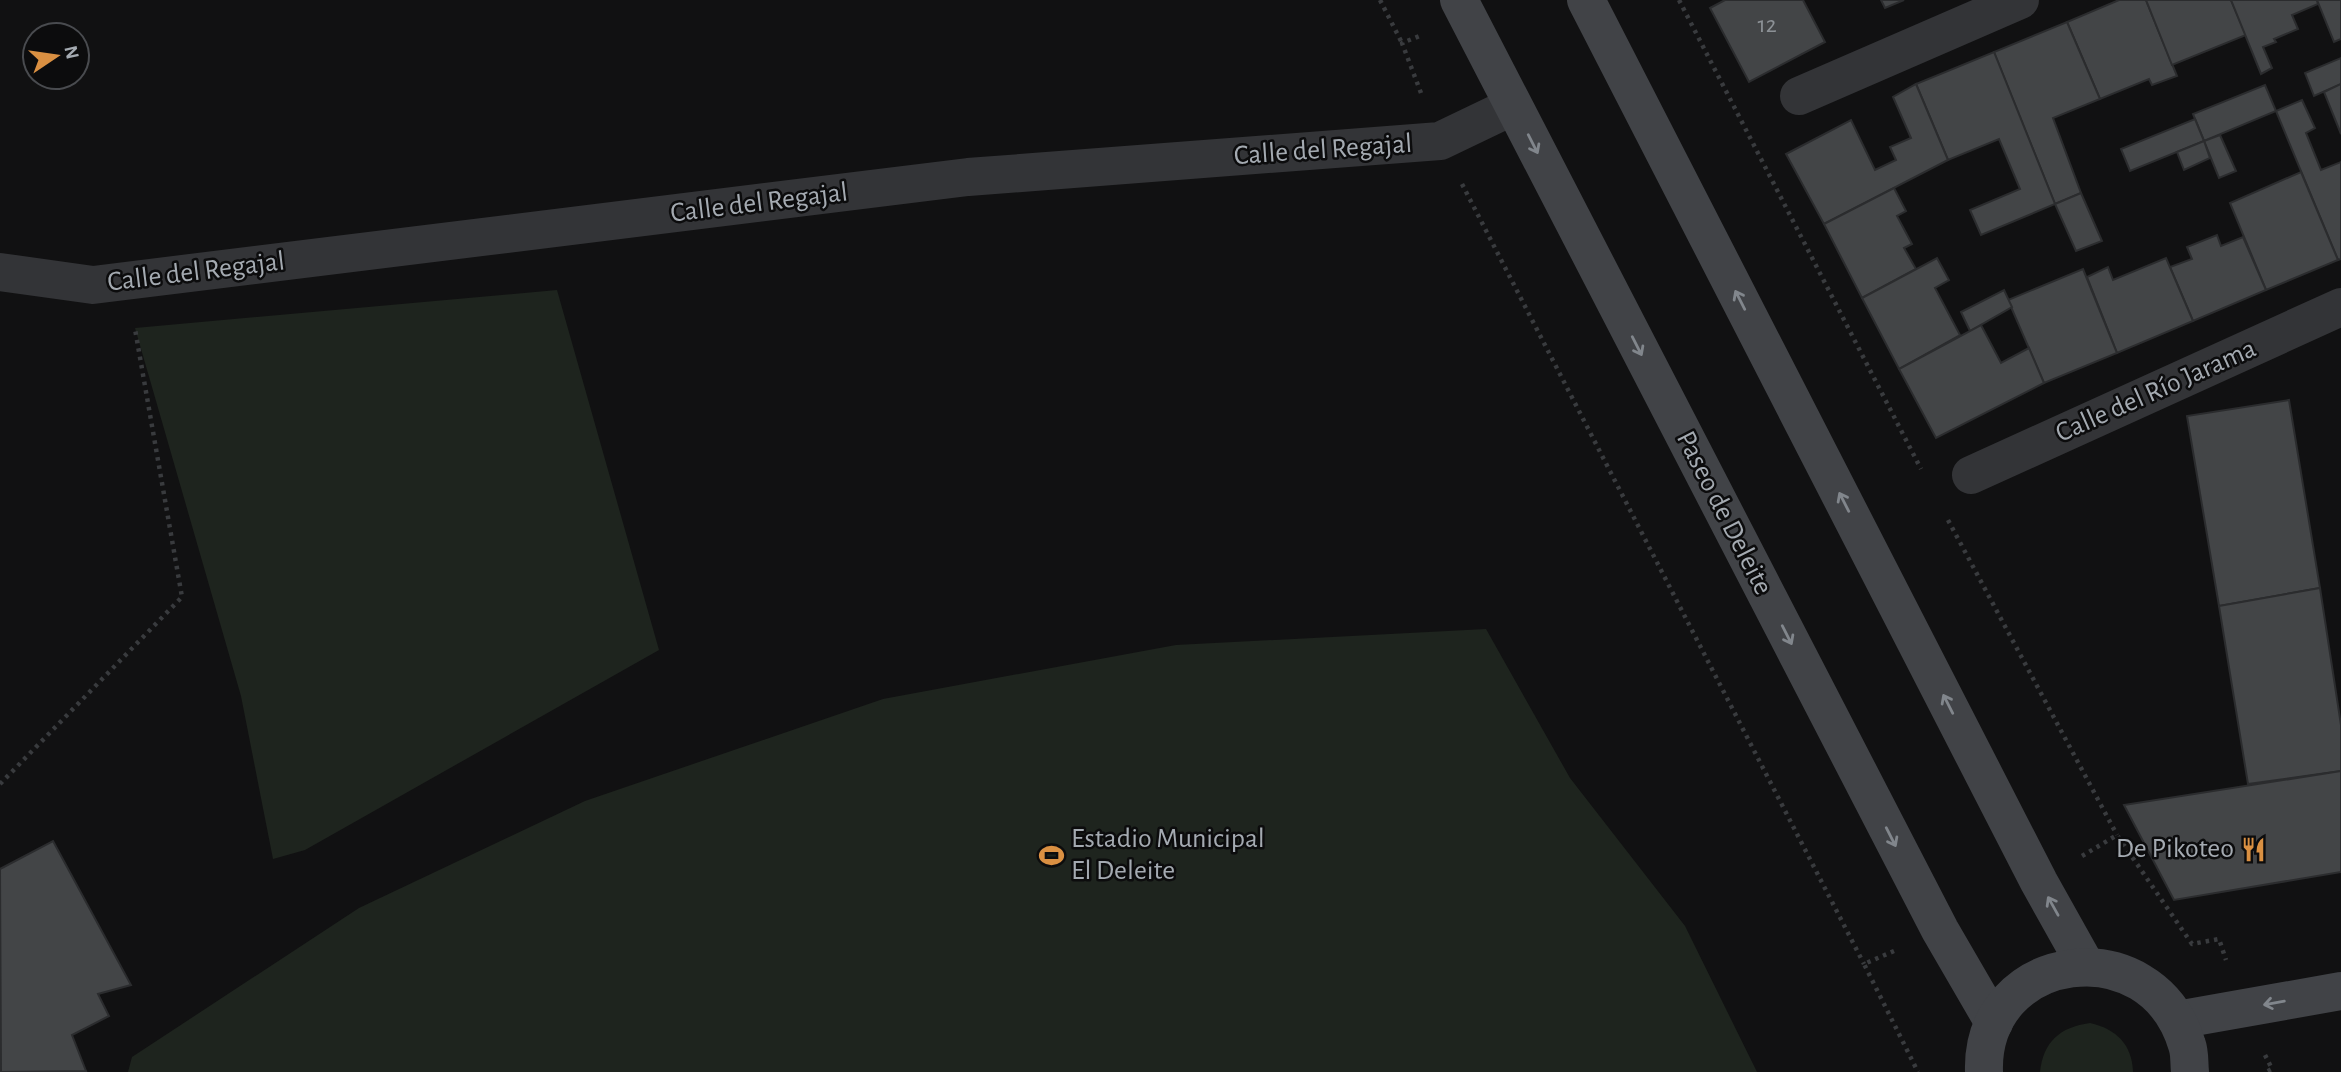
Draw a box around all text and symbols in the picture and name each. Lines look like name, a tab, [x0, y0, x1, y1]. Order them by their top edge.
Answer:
house number: 12	[1757, 13, 1777, 37]
north arrow	[21, 21, 91, 91]
text: N	[60, 44, 82, 61]
street label: Calle del Regajal	[1233, 130, 1413, 170]
one-way arrow	[1526, 133, 1540, 154]
street label: Calle del Regajal	[669, 178, 849, 228]
street label: Calle del Regajal	[106, 247, 286, 297]
one-way arrow	[1733, 290, 1746, 311]
street label: Calle del Río Jarama	[2052, 334, 2260, 448]
one-way arrow	[1631, 335, 1644, 356]
street label: Paseo de Deleite	[1671, 427, 1777, 599]
one-way arrow	[1837, 492, 1850, 513]
one-way arrow	[1780, 624, 1794, 645]
one-way arrow	[1941, 695, 1955, 715]
place label: Estadio Municipal El Deleite	[1071, 825, 1265, 885]
one-way arrow	[1885, 826, 1899, 847]
place label: De Pikoteo	[2116, 835, 2234, 863]
restaurant icon: De Pikoteo	[2240, 835, 2268, 863]
sports icon: Estadio Municipal El Deleite	[1037, 841, 1065, 869]
one-way arrow	[2046, 897, 2060, 917]
one-way arrow	[2263, 997, 2286, 1010]

